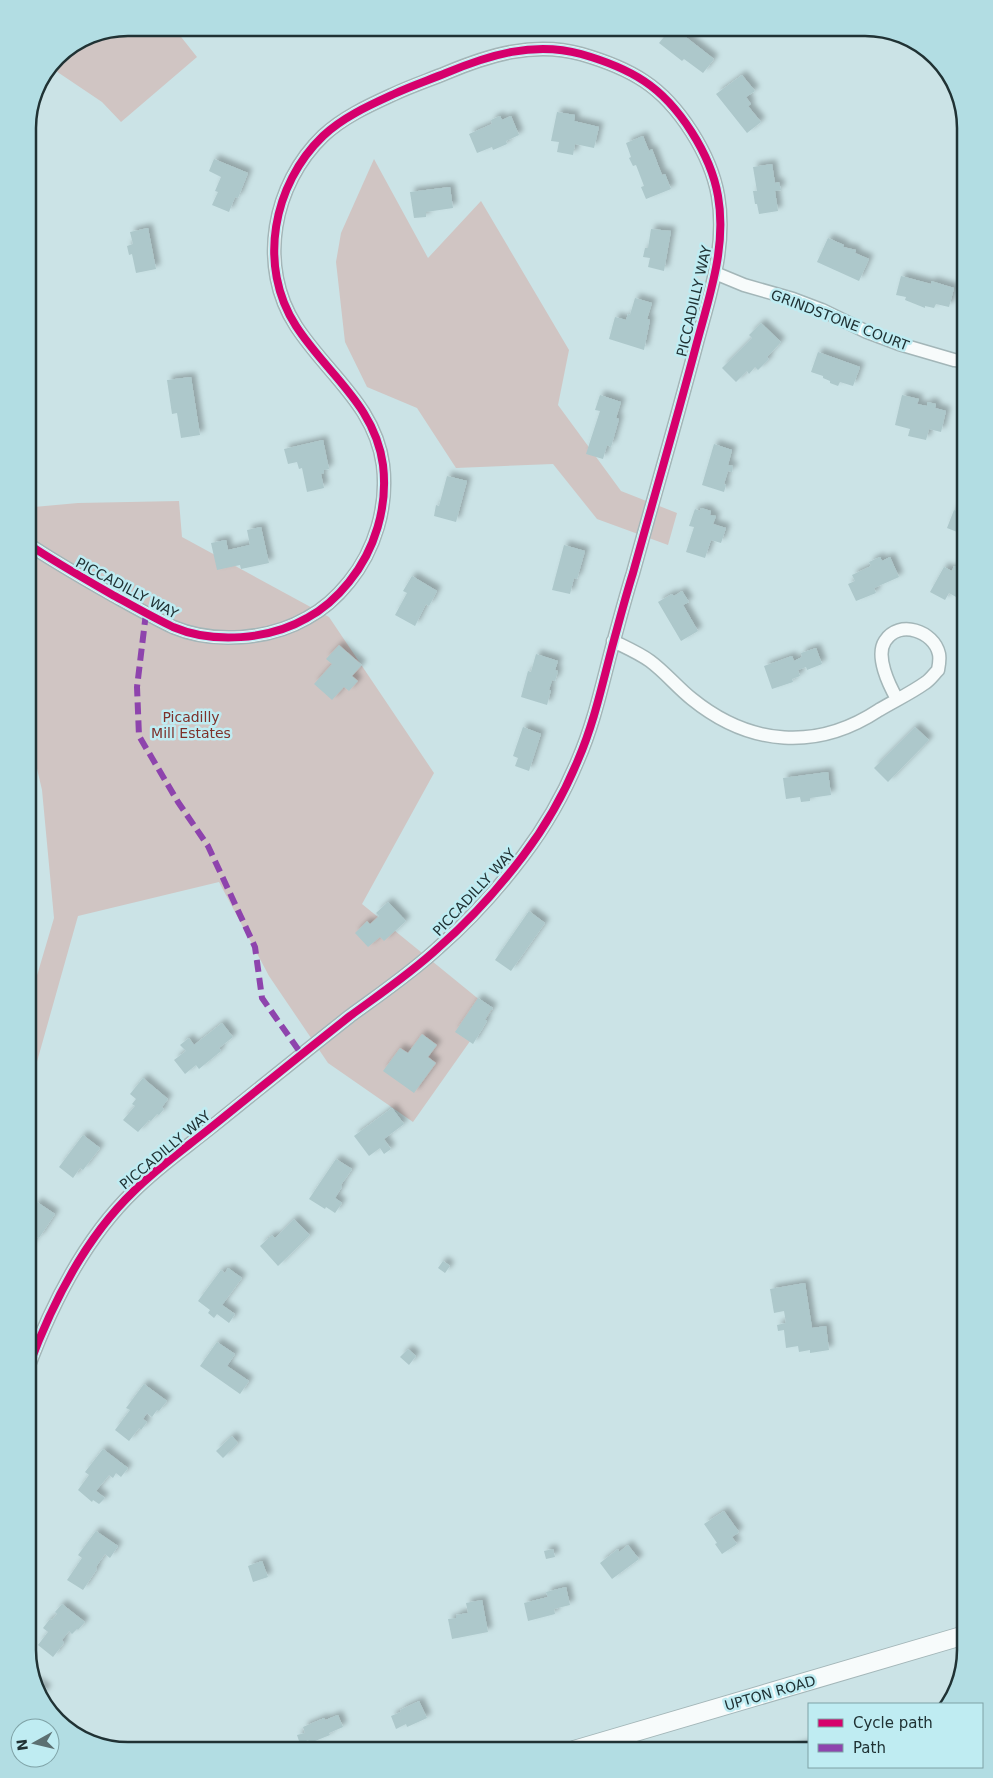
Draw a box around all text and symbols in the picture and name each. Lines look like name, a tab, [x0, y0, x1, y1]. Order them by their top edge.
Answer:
street label: PICCADILLY WAY	[673, 243, 715, 358]
street label: GRINDSTONE COURT	[769, 286, 912, 354]
street label: PICCADILLY WAY	[73, 554, 181, 622]
park label: Picadilly Mill Estates	[151, 709, 231, 741]
street label: PICCADILLY WAY	[429, 845, 519, 939]
street label: PICCADILLY WAY	[116, 1107, 214, 1193]
street label: UPTON ROAD	[723, 1672, 817, 1714]
legend	[808, 1703, 983, 1768]
text: Cycle path	[853, 1714, 933, 1732]
north arrow	[10, 1718, 60, 1768]
text: N	[13, 1738, 31, 1752]
text: Path	[853, 1739, 886, 1757]

